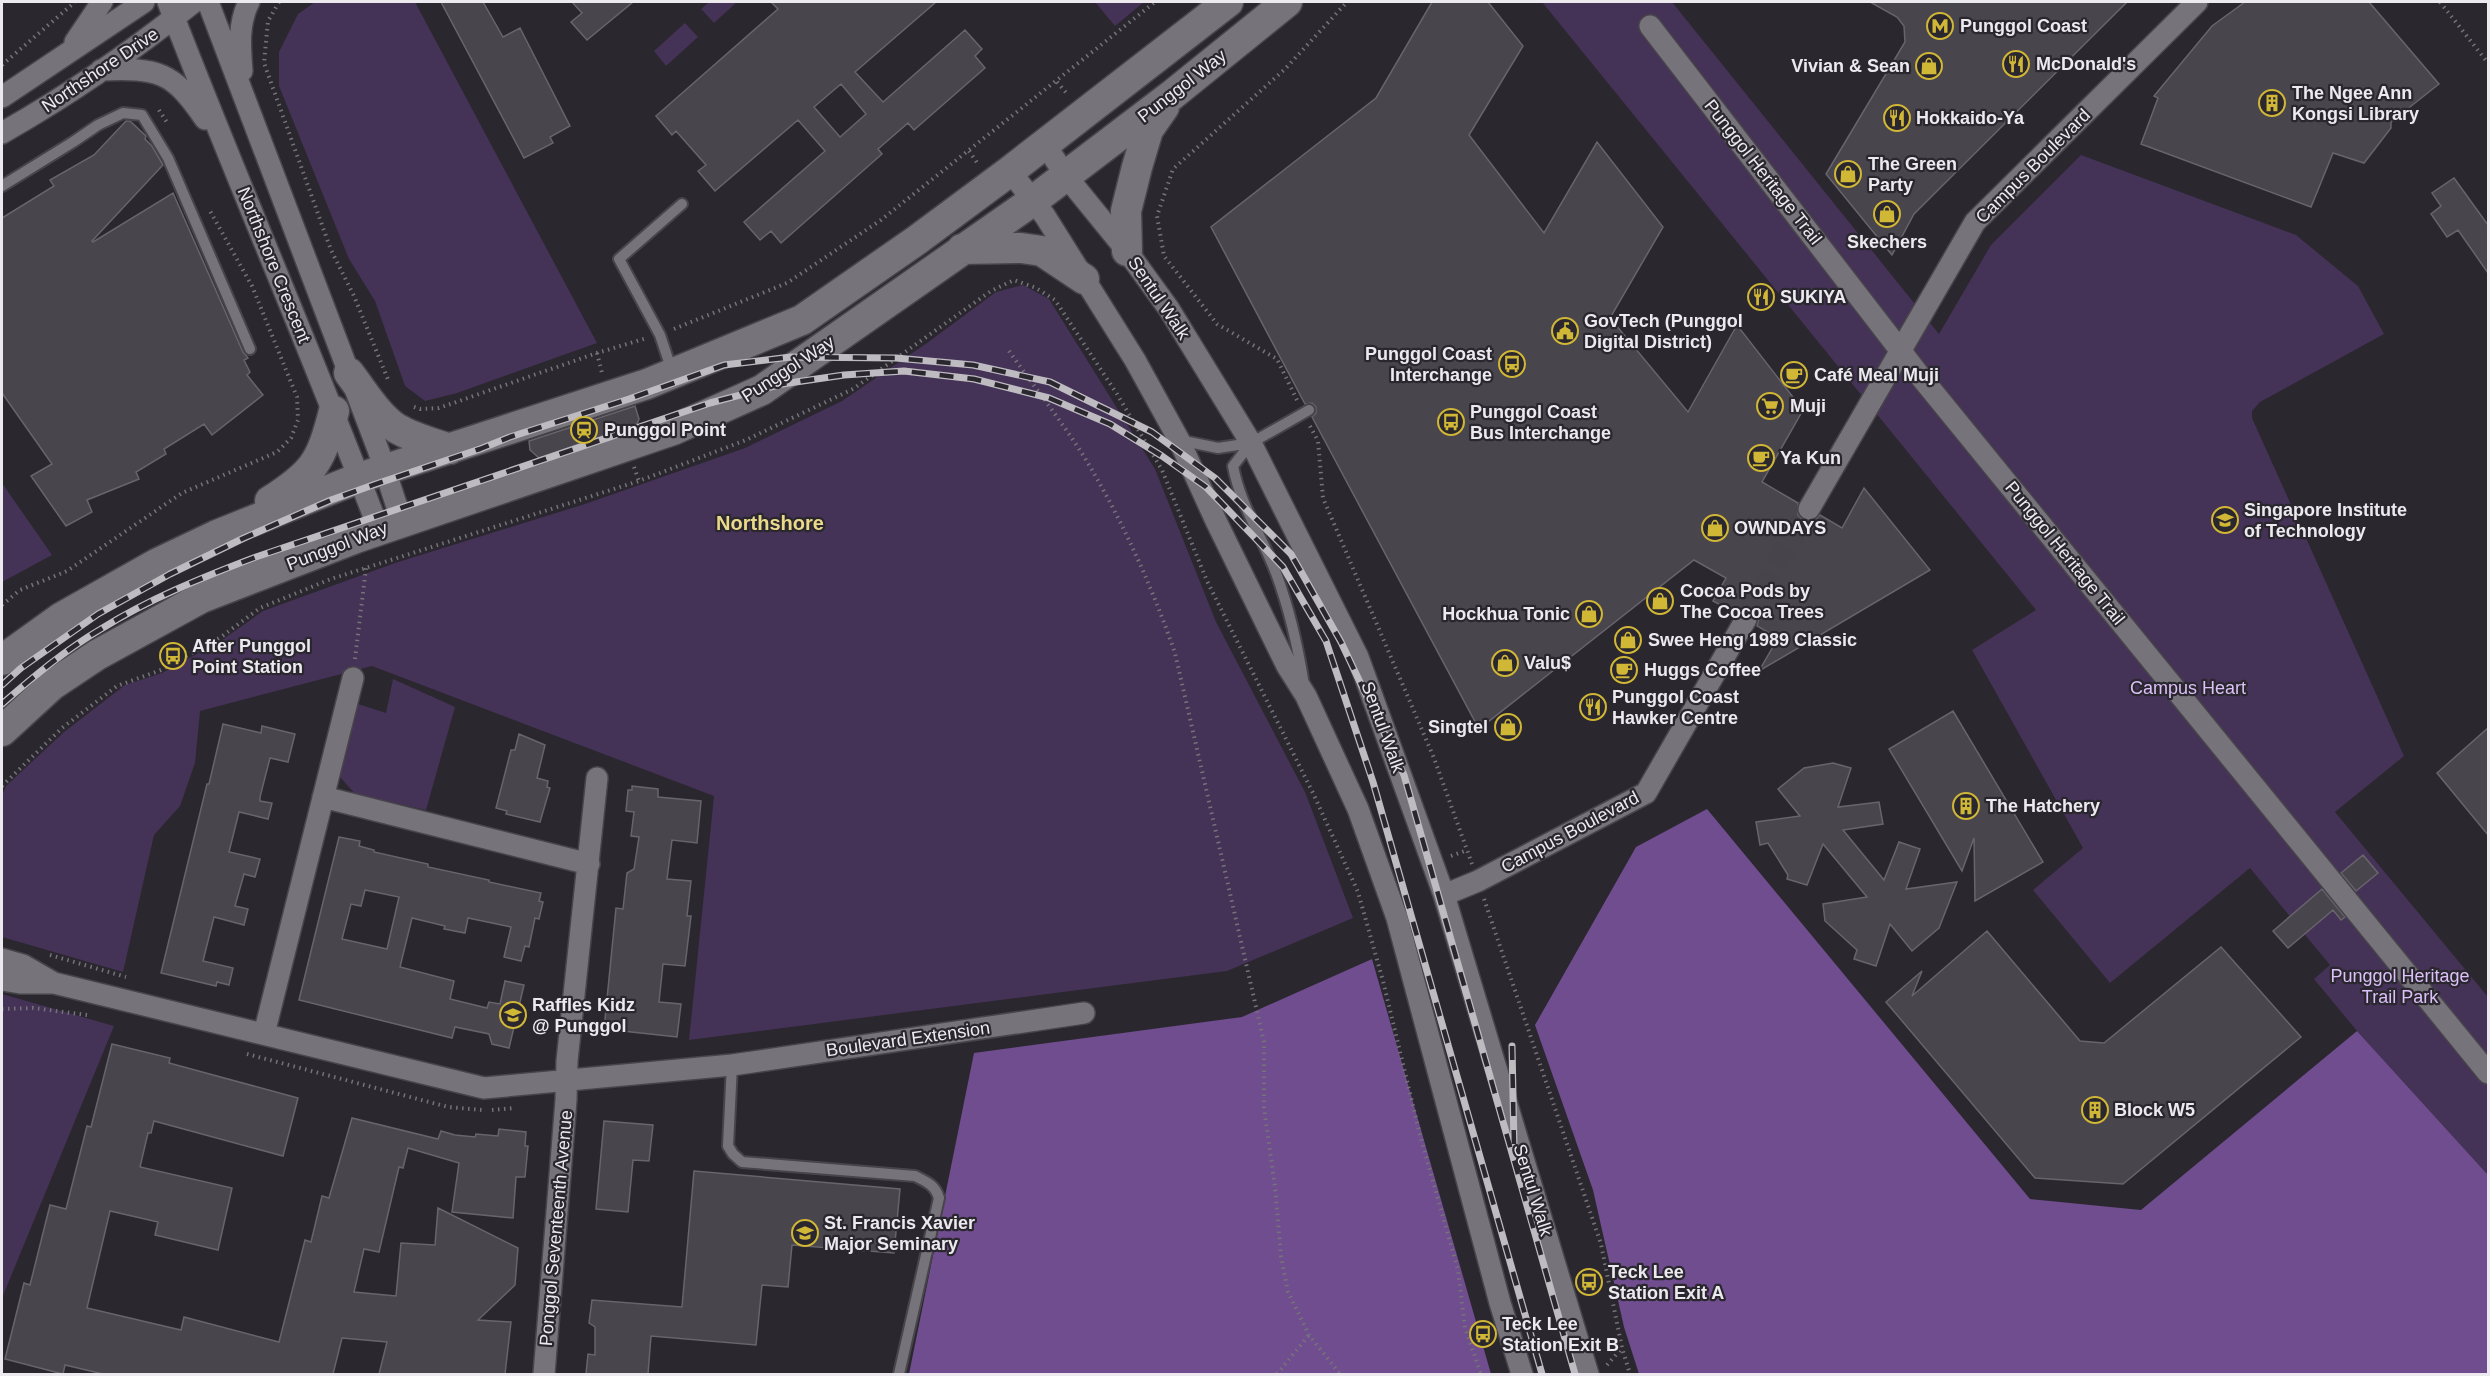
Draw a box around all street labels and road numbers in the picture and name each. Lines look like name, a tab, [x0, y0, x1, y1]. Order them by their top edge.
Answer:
street label: Northshore Drive	[38, 24, 162, 116]
street label: Punggol Way	[1134, 45, 1230, 127]
street label: Punggol Heritage Trail	[1700, 96, 1826, 248]
street label: Campus Boulevard	[1972, 105, 2094, 227]
street label: Northshore Crescent	[234, 184, 314, 346]
street label: Sentul Walk	[1124, 253, 1195, 344]
street label: Punggol Way	[738, 332, 838, 406]
street label: Punggol Heritage Trail	[2001, 477, 2129, 629]
street label: Punggol Way	[284, 518, 390, 574]
street label: Sentul Walk	[1357, 679, 1409, 776]
street label: Campus Boulevard	[1498, 787, 1642, 877]
street label: Boulevard Extension	[825, 1018, 991, 1060]
street label: Ponggol Seventeenth Avenue	[536, 1109, 576, 1347]
street label: Sentul Walk	[1509, 1141, 1557, 1239]

